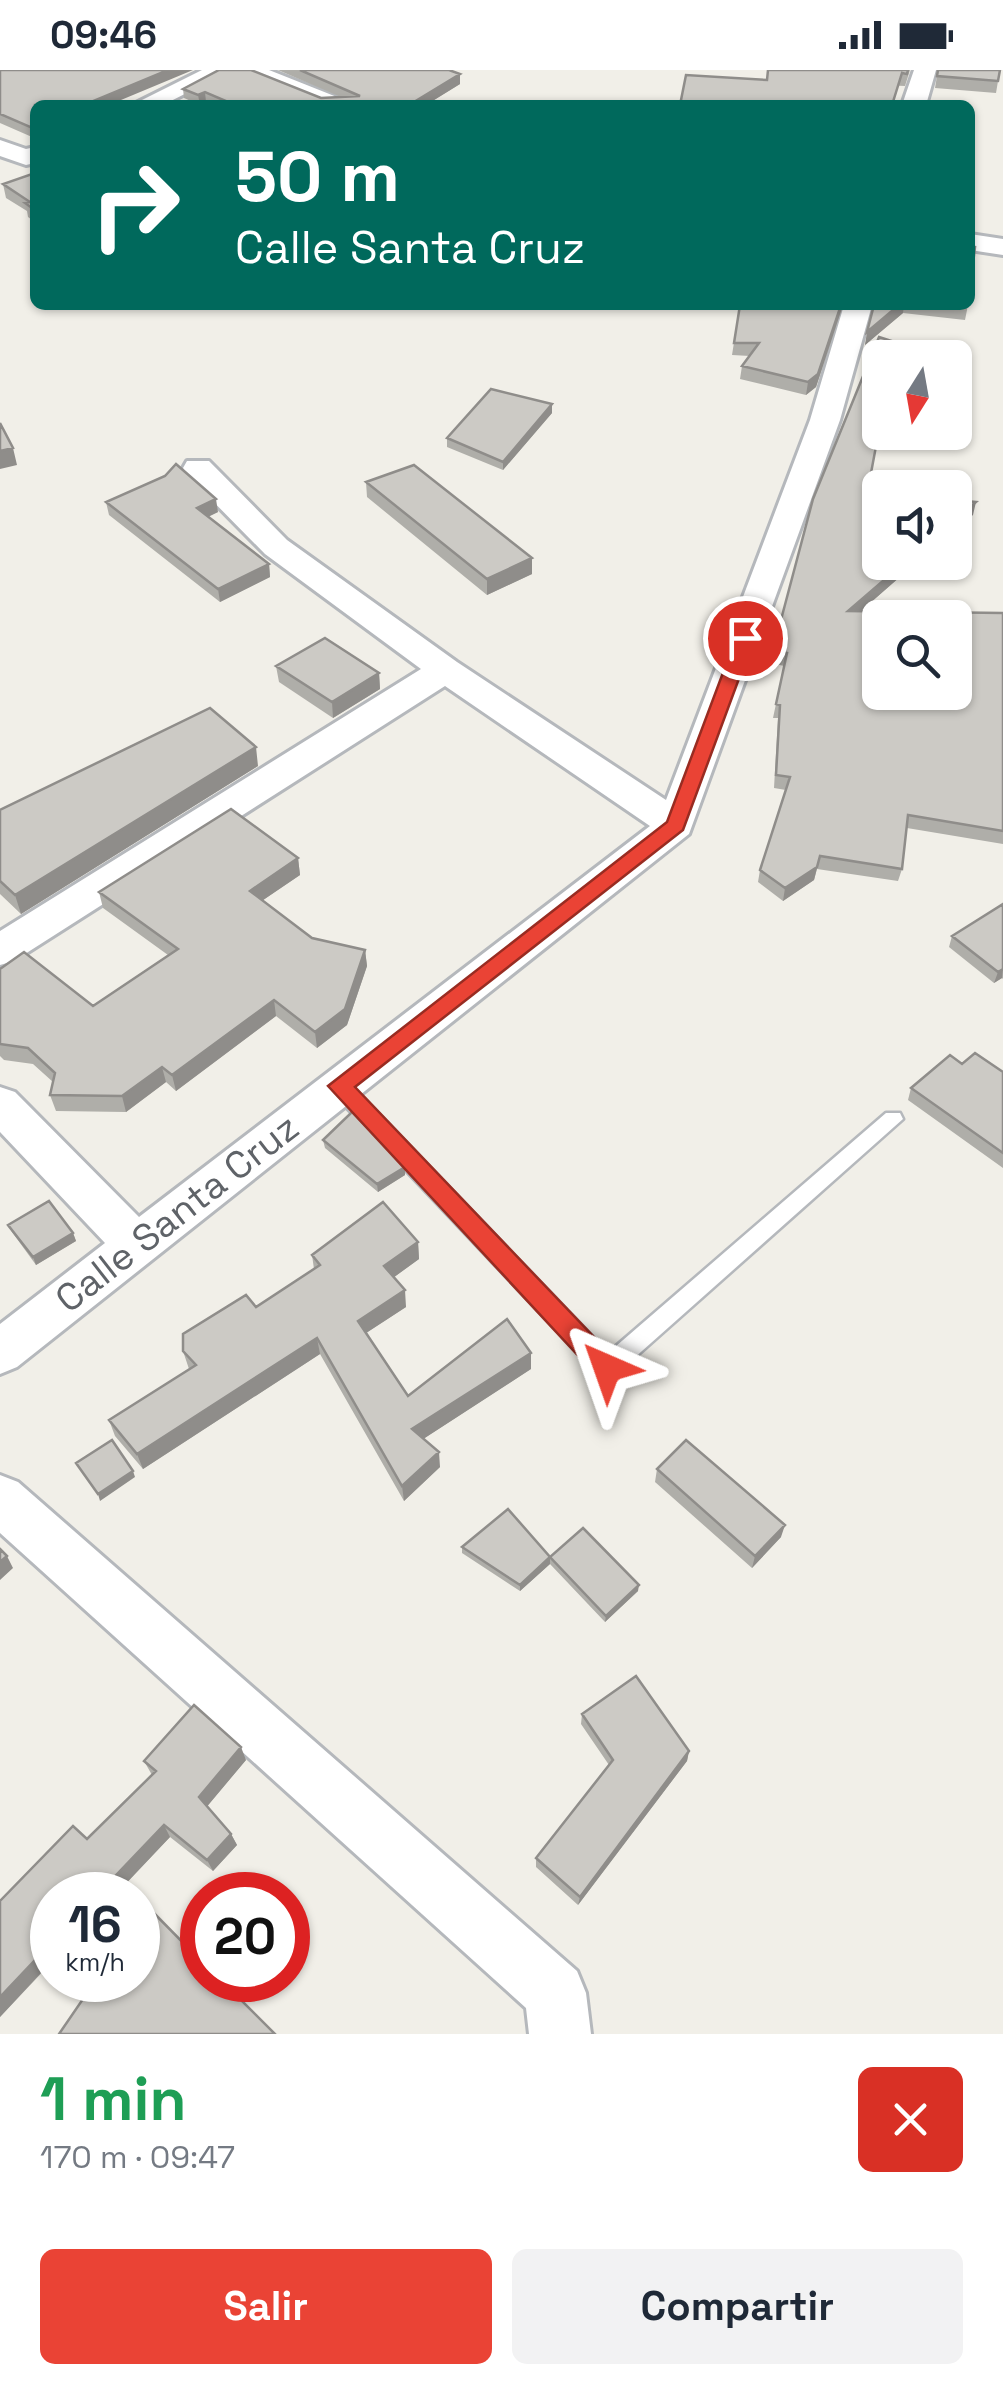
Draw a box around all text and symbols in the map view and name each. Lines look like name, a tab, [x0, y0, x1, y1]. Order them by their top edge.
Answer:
text: 09:46	[50, 11, 157, 59]
text: 50 m	[235, 132, 400, 221]
icon: right	[70, 140, 200, 270]
text: Calle Santa Cruz	[235, 219, 585, 276]
north arrow	[862, 340, 972, 450]
map controls	[862, 340, 972, 710]
button: sound	[862, 470, 972, 580]
pin	[703, 596, 788, 681]
button: search	[862, 600, 972, 710]
icon: arrive	[718, 611, 773, 666]
street label: Calle Santa Cruz	[46, 1103, 308, 1323]
position arrow	[555, 1316, 659, 1420]
speed limit sign: 20	[180, 1872, 310, 2002]
text: 16	[68, 1893, 122, 1957]
text: km/h	[65, 1946, 125, 1978]
text: 1 min	[40, 2061, 187, 2138]
button: close	[858, 2067, 963, 2172]
text: 170 m · 09:47	[40, 2137, 235, 2177]
button: Salir	[40, 2249, 492, 2364]
button: Compartir	[512, 2249, 963, 2364]

